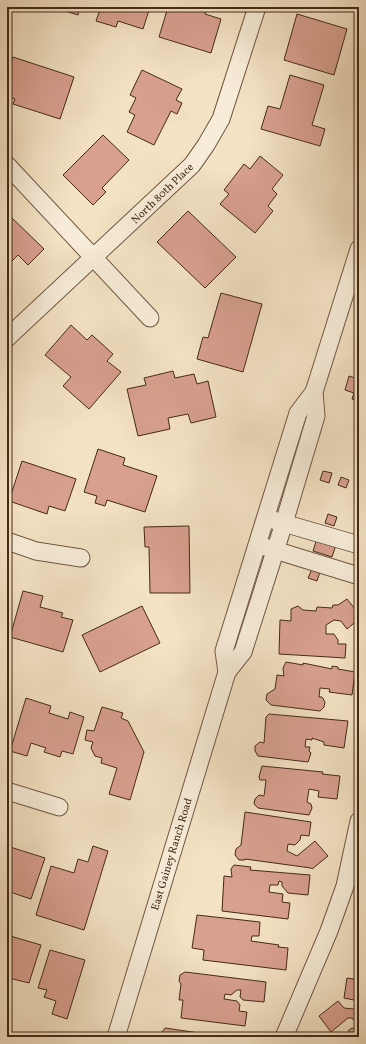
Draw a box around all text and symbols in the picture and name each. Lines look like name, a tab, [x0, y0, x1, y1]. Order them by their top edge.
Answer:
street label: North 80th Place	[129, 160, 198, 228]
street label: East Gainey Ranch Road	[148, 796, 197, 913]

